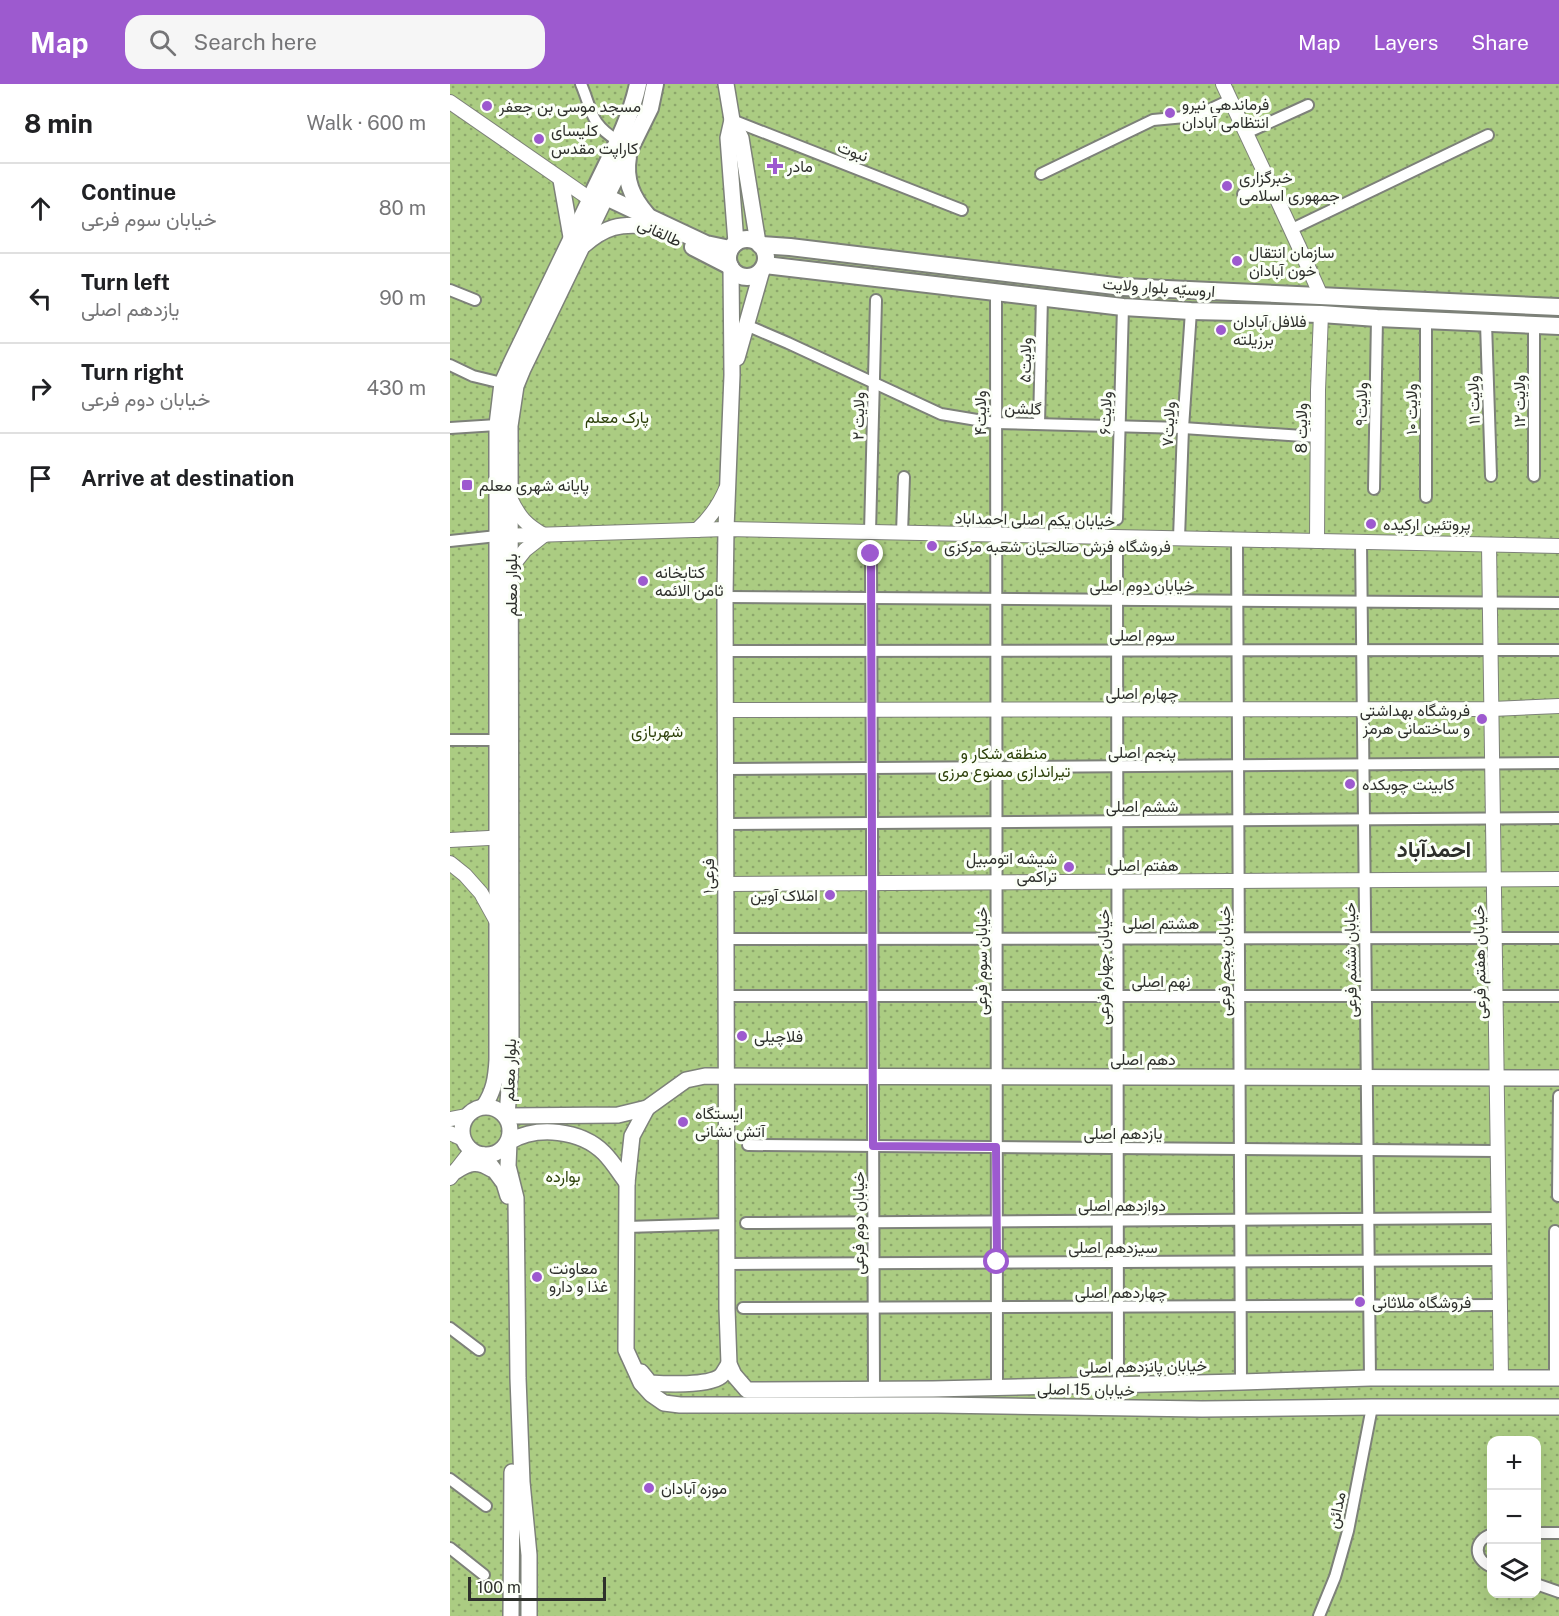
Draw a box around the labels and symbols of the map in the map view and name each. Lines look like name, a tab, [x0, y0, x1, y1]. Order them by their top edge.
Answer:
place label: فرماندهی نیرو انتظامی آبادان	[1182, 95, 1269, 133]
place label: مسجد موسی بن جعفر	[498, 97, 641, 117]
marker: مسجد موسی بن جعفر	[480, 99, 494, 113]
marker: فرماندهی نیرو انتظامی آبادان	[1163, 106, 1177, 120]
place label: کلیسای کاراپت مقدس	[551, 121, 638, 160]
marker: کلیسای کاراپت مقدس	[532, 132, 546, 146]
street label: نبوت	[834, 137, 871, 167]
place label: مادر	[786, 157, 813, 177]
marker: مادر	[768, 159, 782, 173]
place label: خبرگزاری جمهوری اسلامی	[1239, 168, 1340, 206]
marker: خبرگزاری جمهوری اسلامی	[1220, 179, 1234, 193]
street label: طالقانی	[634, 214, 685, 252]
place label: سازمان انتقال خون آبادان	[1249, 243, 1334, 281]
marker: سازمان انتقال خون آبادان	[1230, 254, 1244, 268]
street label: اروسیّه بلوار ولایت	[1102, 274, 1216, 302]
place label: فلافل آبادان برزیلته	[1233, 312, 1307, 350]
marker: فلافل آبادان برزیلته	[1214, 323, 1228, 337]
street label: ولایت۵	[1016, 337, 1036, 383]
street label: ولایت ۱۱	[1463, 375, 1485, 425]
street label: ولایت ۱۲	[1510, 375, 1530, 427]
street label: ولایت۹	[1352, 382, 1372, 426]
street label: ولایت ۱۰	[1402, 383, 1422, 435]
street label: ولایت۴	[971, 390, 991, 436]
street label: ولایت۶	[1095, 391, 1117, 435]
street label: ولایت ۲	[849, 392, 869, 440]
street label: گلشن	[1004, 398, 1042, 420]
street label: ولایت۷	[1158, 401, 1180, 447]
street label: ولایت 8	[1292, 403, 1312, 453]
park label: پارک معلم	[585, 408, 649, 429]
place label: پایانه شهری معلم	[479, 476, 589, 497]
marker: پایانه شهری معلم	[460, 478, 474, 492]
street label: خیابان یکم اصلی احمداباد	[955, 509, 1116, 531]
place label: پروتئین ارکیده	[1383, 515, 1471, 536]
marker: پروتئین ارکیده	[1364, 517, 1378, 531]
place label: فروشگاه فرش صالحیان شعبه مرکزی	[944, 537, 1171, 557]
marker: فروشگاه فرش صالحیان شعبه مرکزی	[925, 539, 939, 553]
route end	[857, 540, 883, 566]
street label: بلوار معلم	[502, 554, 522, 616]
place label: کتابخانه ثامن الائمه	[655, 563, 724, 601]
marker: کتابخانه ثامن الائمه	[636, 574, 650, 588]
street label: خیابان دوم اصلی	[1089, 576, 1195, 596]
street label: سوم اصلی	[1109, 626, 1175, 646]
street label: چهارم اصلی	[1105, 684, 1179, 705]
place label: فروشگاه بهداشتی و ساختمانی هرمز	[1360, 701, 1470, 739]
marker: فروشگاه بهداشتی و ساختمانی هرمز	[1475, 712, 1489, 726]
park label: شهربازی	[631, 722, 683, 742]
street label: پنجم اصلی	[1108, 743, 1176, 764]
park label: منطقه شکار و تیراندازی ممنوع مرزی	[938, 744, 1070, 783]
place label: كابينت چوبكده	[1362, 775, 1455, 796]
marker: كابينت چوبكده	[1343, 777, 1357, 791]
street label: ششم اصلی	[1106, 797, 1178, 817]
district label: احمدآباد	[1397, 836, 1471, 863]
place label: شیشه اتومبیل تراکمی	[966, 849, 1057, 887]
street label: هفتم اصلی	[1107, 856, 1179, 876]
street label: فرعی۱	[699, 858, 719, 894]
marker: شیشه اتومبیل تراکمی	[1062, 860, 1076, 874]
place label: املاک آوین	[750, 886, 818, 906]
marker: املاک آوین	[823, 888, 837, 902]
street label: خیابان ششم فرعی	[1340, 902, 1362, 1018]
street label: خیابان هفتم فرعی	[1469, 904, 1491, 1019]
street label: خیابان پنجم فرعی	[1215, 905, 1236, 1016]
street label: خیابان سوم فرعی	[972, 907, 992, 1015]
street label: خیابان چهارم فرعی	[1094, 909, 1115, 1025]
street label: هشتم اصلی	[1123, 914, 1199, 934]
street label: نهم اصلی	[1131, 972, 1191, 992]
place label: فلاچیلی	[754, 1027, 803, 1048]
marker: فلاچیلی	[735, 1029, 749, 1043]
street label: بلوار معلم	[499, 1038, 521, 1102]
street label: دهم اصلی	[1110, 1050, 1176, 1070]
place label: ایستگاه آتش نشانی	[695, 1104, 766, 1142]
marker: ایستگاه آتش نشانی	[676, 1115, 690, 1129]
street label: یازدهم اصلی	[1084, 1124, 1162, 1144]
park label: بوارده	[546, 1167, 580, 1187]
street label: خیابان دوم فرعی	[849, 1171, 869, 1275]
street label: دوازدهم اصلی	[1078, 1196, 1166, 1216]
street label: سیزدهم اصلی	[1068, 1238, 1158, 1258]
route start	[983, 1248, 1009, 1274]
place label: معاونت غذا و دارو	[549, 1259, 608, 1297]
marker: معاونت غذا و دارو	[530, 1270, 544, 1284]
street label: چهاردهم اصلی	[1075, 1283, 1168, 1304]
place label: فروشگاه ملاثانی	[1372, 1293, 1471, 1313]
marker: فروشگاه ملاثانی	[1353, 1295, 1367, 1309]
street label: خیابان پانزدهم اصلی	[1079, 1356, 1208, 1379]
street label: خیابان 15 اصلی	[1037, 1379, 1135, 1401]
place label: موزه آبادان	[661, 1479, 727, 1499]
marker: موزه آبادان	[642, 1481, 656, 1495]
street label: مدائن	[1323, 1490, 1351, 1530]
scale bar	[468, 1574, 606, 1602]

